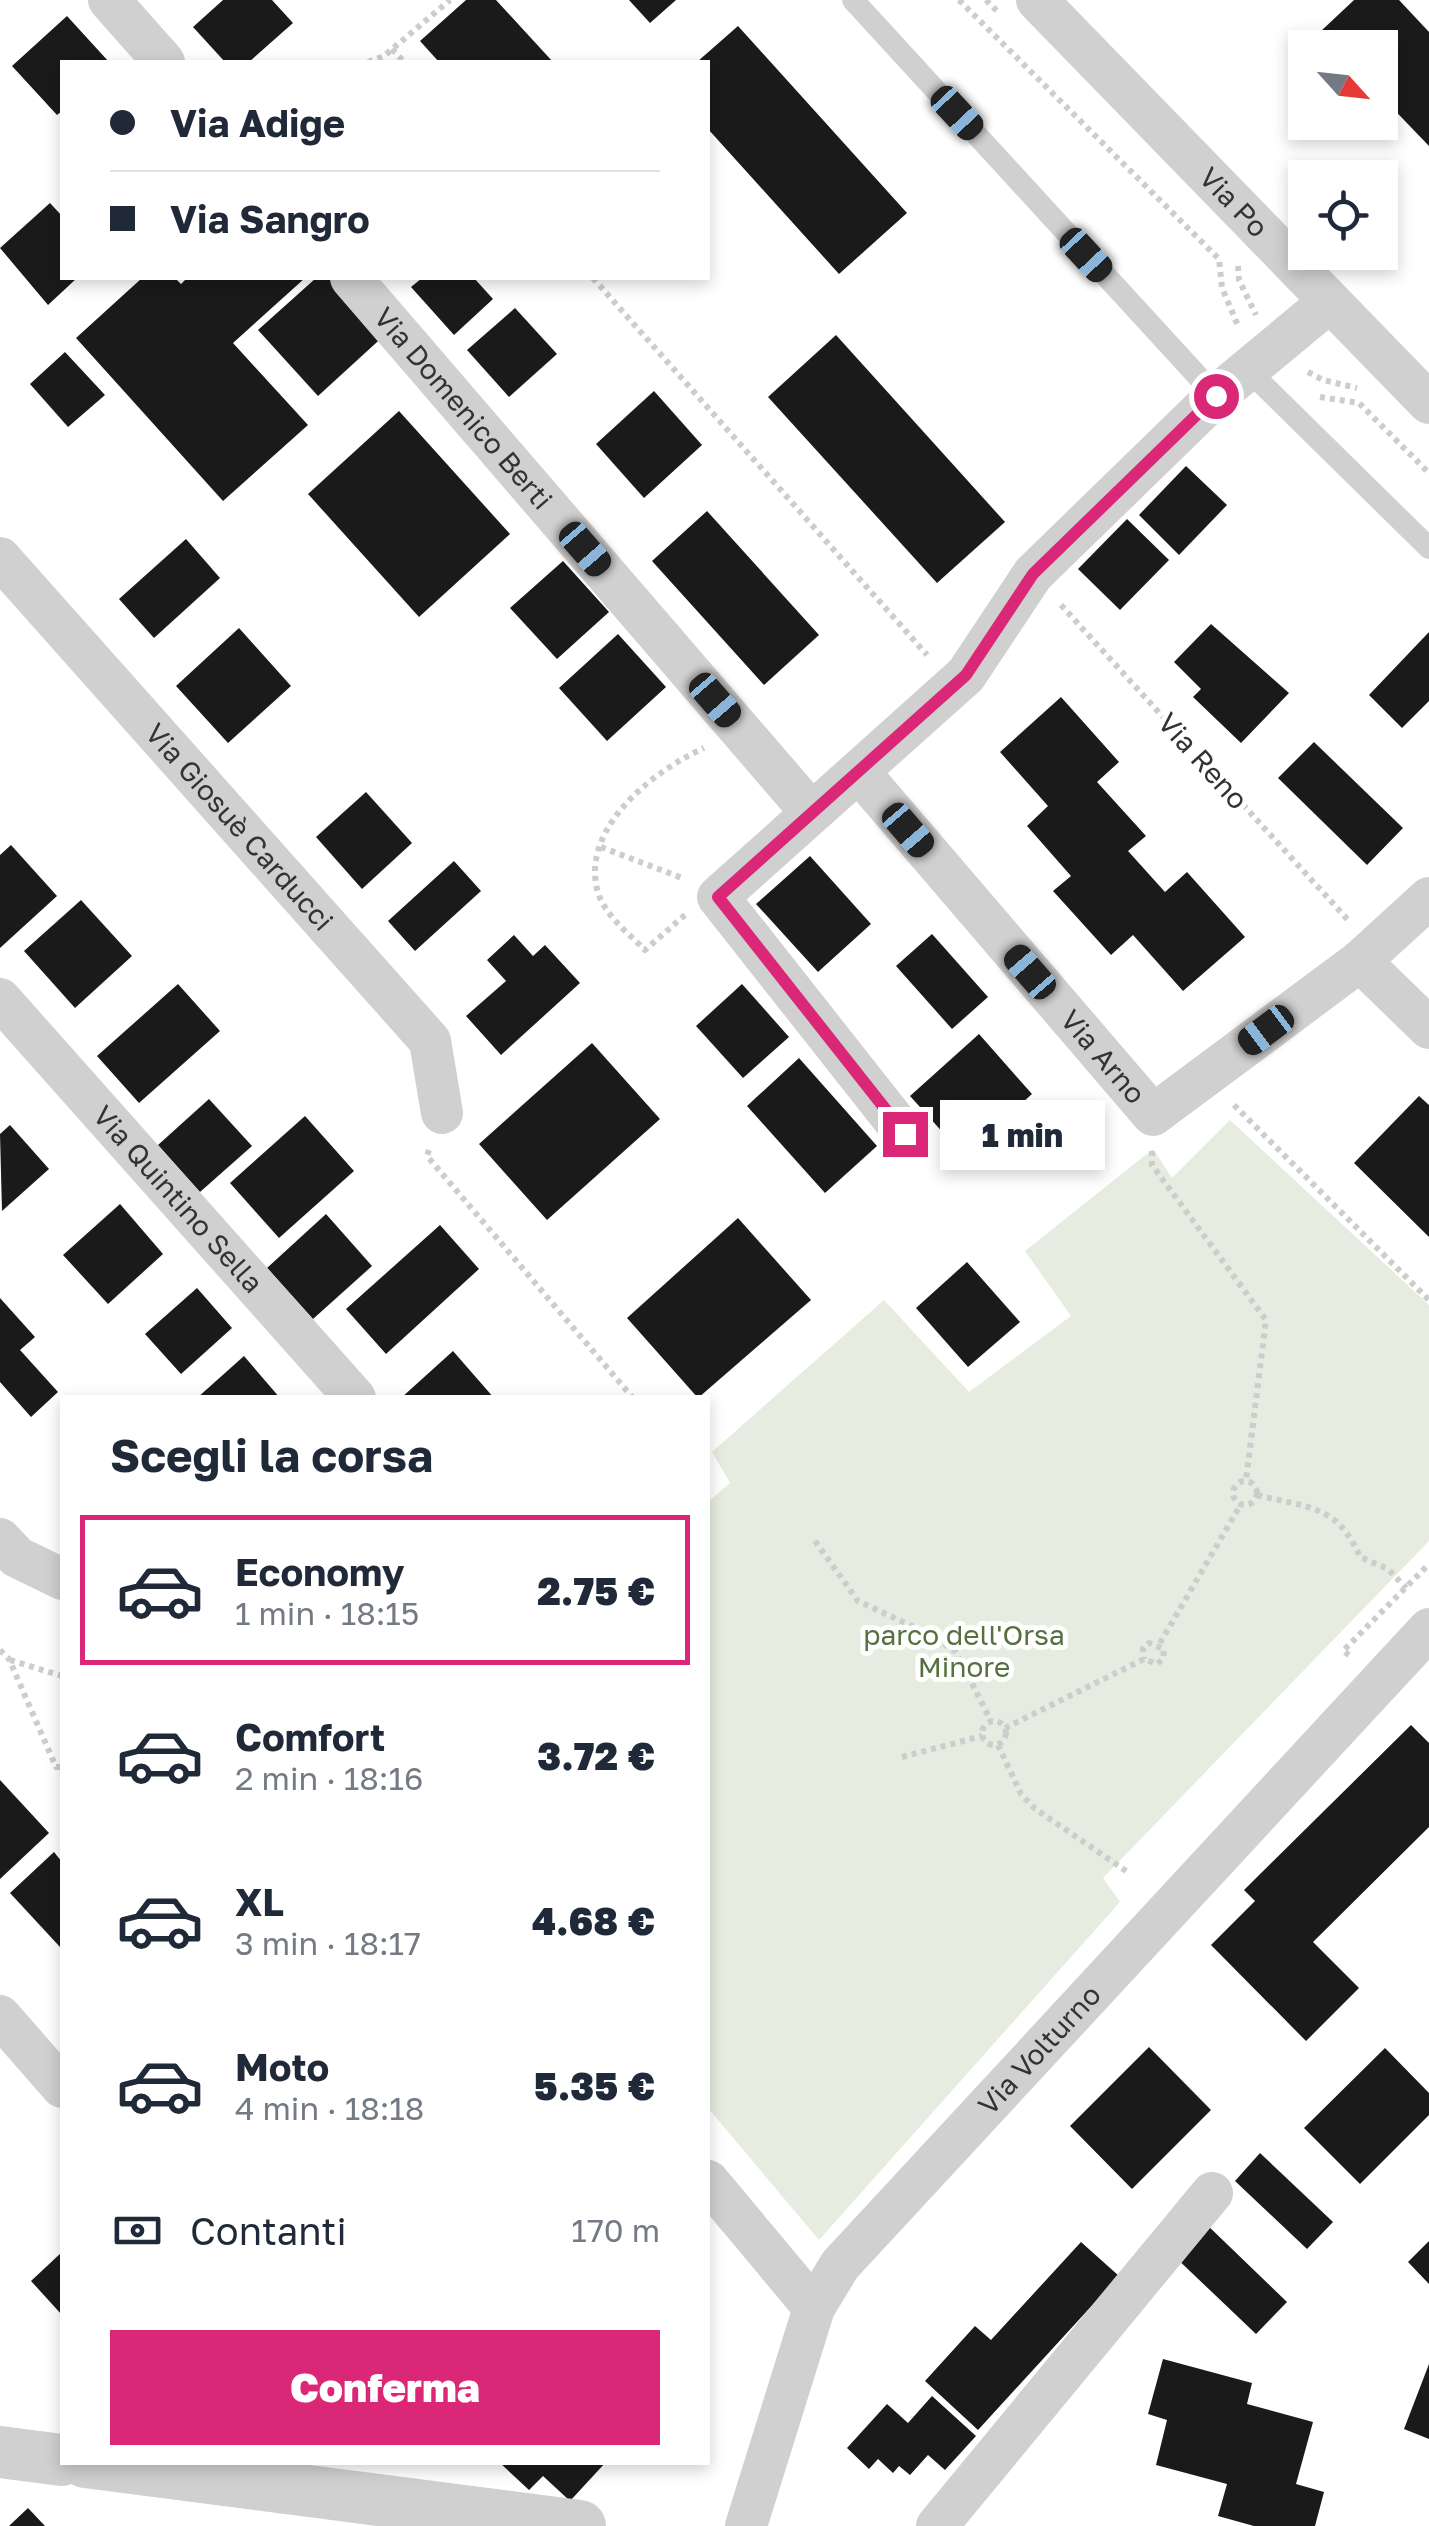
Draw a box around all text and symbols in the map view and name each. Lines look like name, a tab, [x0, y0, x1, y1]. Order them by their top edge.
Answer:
north arrow	[1288, 30, 1398, 140]
map controls	[1288, 30, 1398, 270]
car	[926, 81, 988, 145]
text: Via Adige	[170, 100, 345, 145]
street label: Via Po	[1193, 160, 1275, 243]
button: locate	[1288, 160, 1398, 270]
text: Via Sangro	[170, 196, 370, 241]
car	[1055, 223, 1117, 287]
street label: Via Domenico Berti	[368, 300, 560, 516]
route start	[1194, 374, 1239, 419]
car	[554, 517, 616, 581]
car	[684, 668, 746, 732]
street label: Via Reno	[1152, 706, 1255, 816]
street label: Via Giosuè Carducci	[139, 716, 341, 937]
car	[877, 798, 939, 862]
car	[999, 940, 1061, 1004]
car	[1233, 1000, 1299, 1060]
street label: Via Arno	[1054, 1003, 1153, 1110]
street label: Via Quintino Sella	[87, 1099, 270, 1299]
callout: 1 min	[940, 1099, 1105, 1169]
route end	[883, 1112, 928, 1157]
text: 1 min	[982, 1116, 1063, 1154]
text: Scegli la corsa	[110, 1428, 433, 1482]
icon: car	[115, 1545, 205, 1635]
text: Economy	[235, 1549, 404, 1594]
text: 2.75 €	[537, 1568, 655, 1613]
text: 1 min · 18:15	[235, 1594, 419, 1632]
park label: parco dell'Orsa Minore	[863, 1618, 1065, 1683]
icon: car	[115, 1710, 205, 1800]
text: Comfort	[235, 1714, 385, 1759]
text: 3.72 €	[537, 1733, 655, 1778]
text: 2 min · 18:16	[235, 1759, 423, 1797]
icon: car	[115, 1875, 205, 1965]
text: XL	[235, 1879, 284, 1924]
text: 4.68 €	[532, 1898, 655, 1943]
text: 3 min · 18:17	[235, 1924, 421, 1962]
street label: Via Volturno	[971, 1978, 1107, 2121]
icon: car	[115, 2040, 205, 2130]
text: Moto	[235, 2044, 329, 2089]
text: 5.35 €	[534, 2063, 655, 2108]
text: 4 min · 18:18	[235, 2089, 424, 2127]
icon: cash	[110, 2203, 165, 2258]
text: Contanti	[190, 2208, 347, 2253]
text: 170 m	[571, 2211, 660, 2249]
button: Conferma	[110, 2330, 660, 2445]

